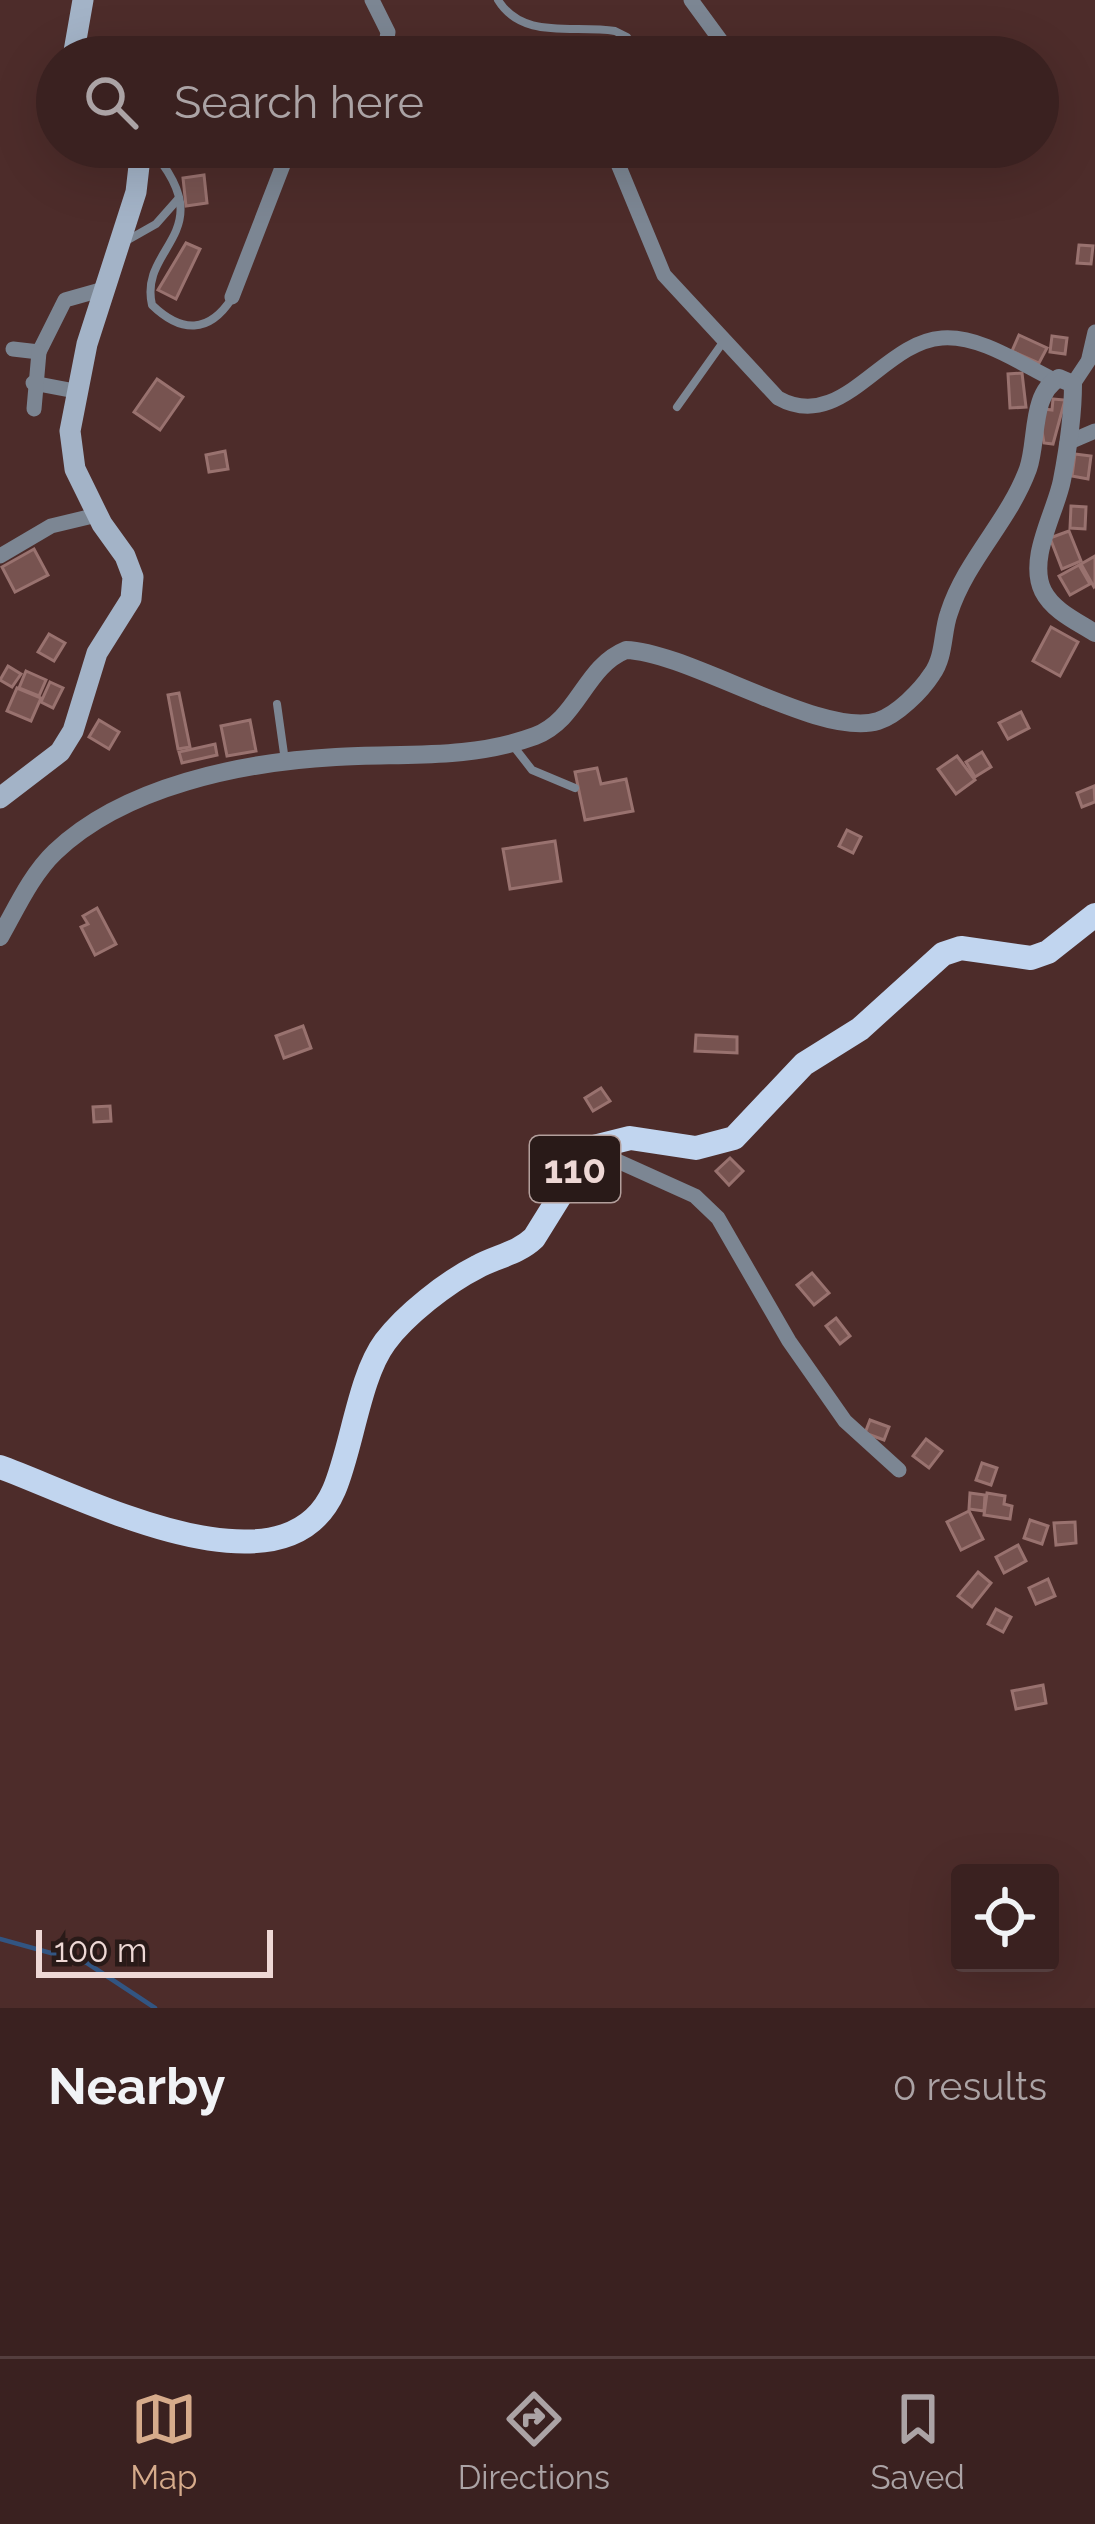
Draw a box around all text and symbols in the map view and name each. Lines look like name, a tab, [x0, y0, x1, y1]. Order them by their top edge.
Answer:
search box	[36, 36, 1059, 168]
icon: search	[78, 69, 144, 135]
text: Search here	[174, 76, 424, 129]
road number: 110	[530, 1136, 620, 1202]
map controls	[951, 1864, 1059, 1972]
button: locate	[951, 1864, 1059, 1972]
scale bar	[36, 1924, 273, 1977]
text: 100 m	[54, 1931, 147, 1970]
text: Nearby	[48, 2056, 225, 2116]
text: 0 results	[893, 2063, 1047, 2109]
tab: Map	[130, 2386, 197, 2497]
tab: Directions	[458, 2386, 610, 2497]
tab: Saved	[870, 2386, 965, 2497]

